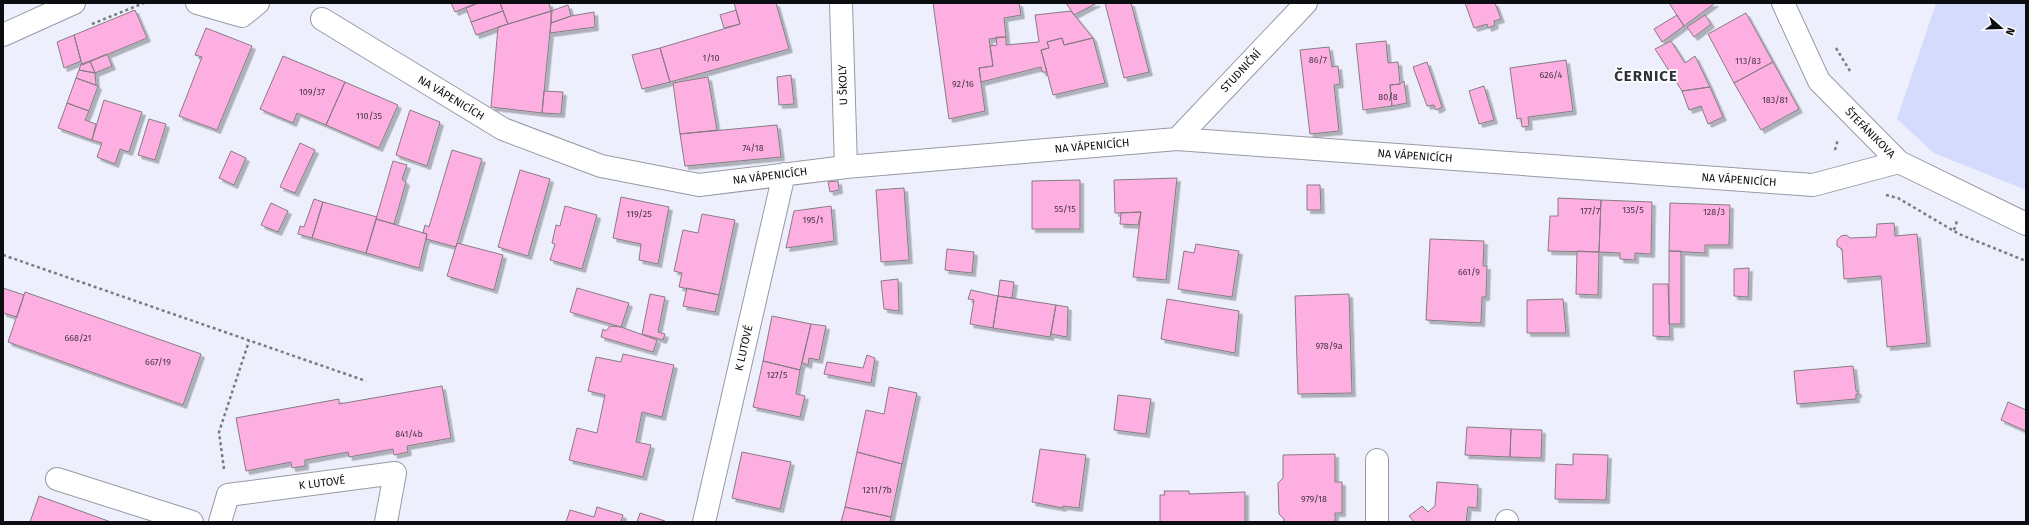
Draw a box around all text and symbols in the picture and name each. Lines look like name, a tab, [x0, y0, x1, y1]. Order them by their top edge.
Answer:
north arrow	[1981, 8, 2021, 48]
text: N	[2003, 26, 2017, 37]
street label: STUDNIČNÍ	[1217, 46, 1264, 95]
house number: 1/10	[703, 53, 719, 63]
house number: 86/7	[1309, 55, 1327, 65]
house number: 113/83	[1735, 56, 1761, 66]
street label: U ŠKOLY	[835, 64, 850, 106]
district label: ČERNICE	[1614, 67, 1678, 85]
house number: 626/4	[1540, 70, 1563, 80]
street label: NA VÁPENICÍCH	[415, 72, 487, 123]
house number: 92/16	[952, 79, 974, 89]
house number: 109/37	[299, 87, 325, 97]
house number: 80/8	[1378, 92, 1398, 102]
house number: 183/81	[1762, 95, 1788, 105]
street label: ŠTEFÁNIKOVA	[1842, 105, 1899, 161]
house number: 110/35	[356, 111, 383, 121]
street label: NA VÁPENICÍCH	[1054, 135, 1130, 156]
house number: 74/18	[742, 143, 764, 153]
street label: NA VÁPENICÍCH	[1377, 146, 1453, 165]
street label: NA VÁPENICÍCH	[732, 164, 808, 187]
street label: NA VÁPENICÍCH	[1701, 170, 1777, 189]
house number: 55/15	[1054, 204, 1076, 214]
house number: 135/5	[1622, 205, 1644, 215]
house number: 177/7	[1580, 206, 1600, 216]
house number: 128/3	[1703, 207, 1725, 217]
house number: 119/25	[626, 209, 652, 219]
house number: 195/1	[803, 215, 824, 225]
house number: 661/9	[1458, 267, 1480, 277]
street label: K LUTOVÉ	[731, 323, 756, 372]
house number: 668/21	[64, 333, 92, 343]
house number: 978/9a	[1315, 341, 1343, 351]
house number: 667/19	[145, 357, 171, 367]
house number: 127/5	[767, 370, 788, 380]
house number: 841/4b	[395, 429, 423, 439]
street label: K LUTOVÉ	[298, 473, 346, 492]
house number: 1211/7b	[862, 485, 892, 495]
house number: 979/18	[1301, 494, 1327, 504]

